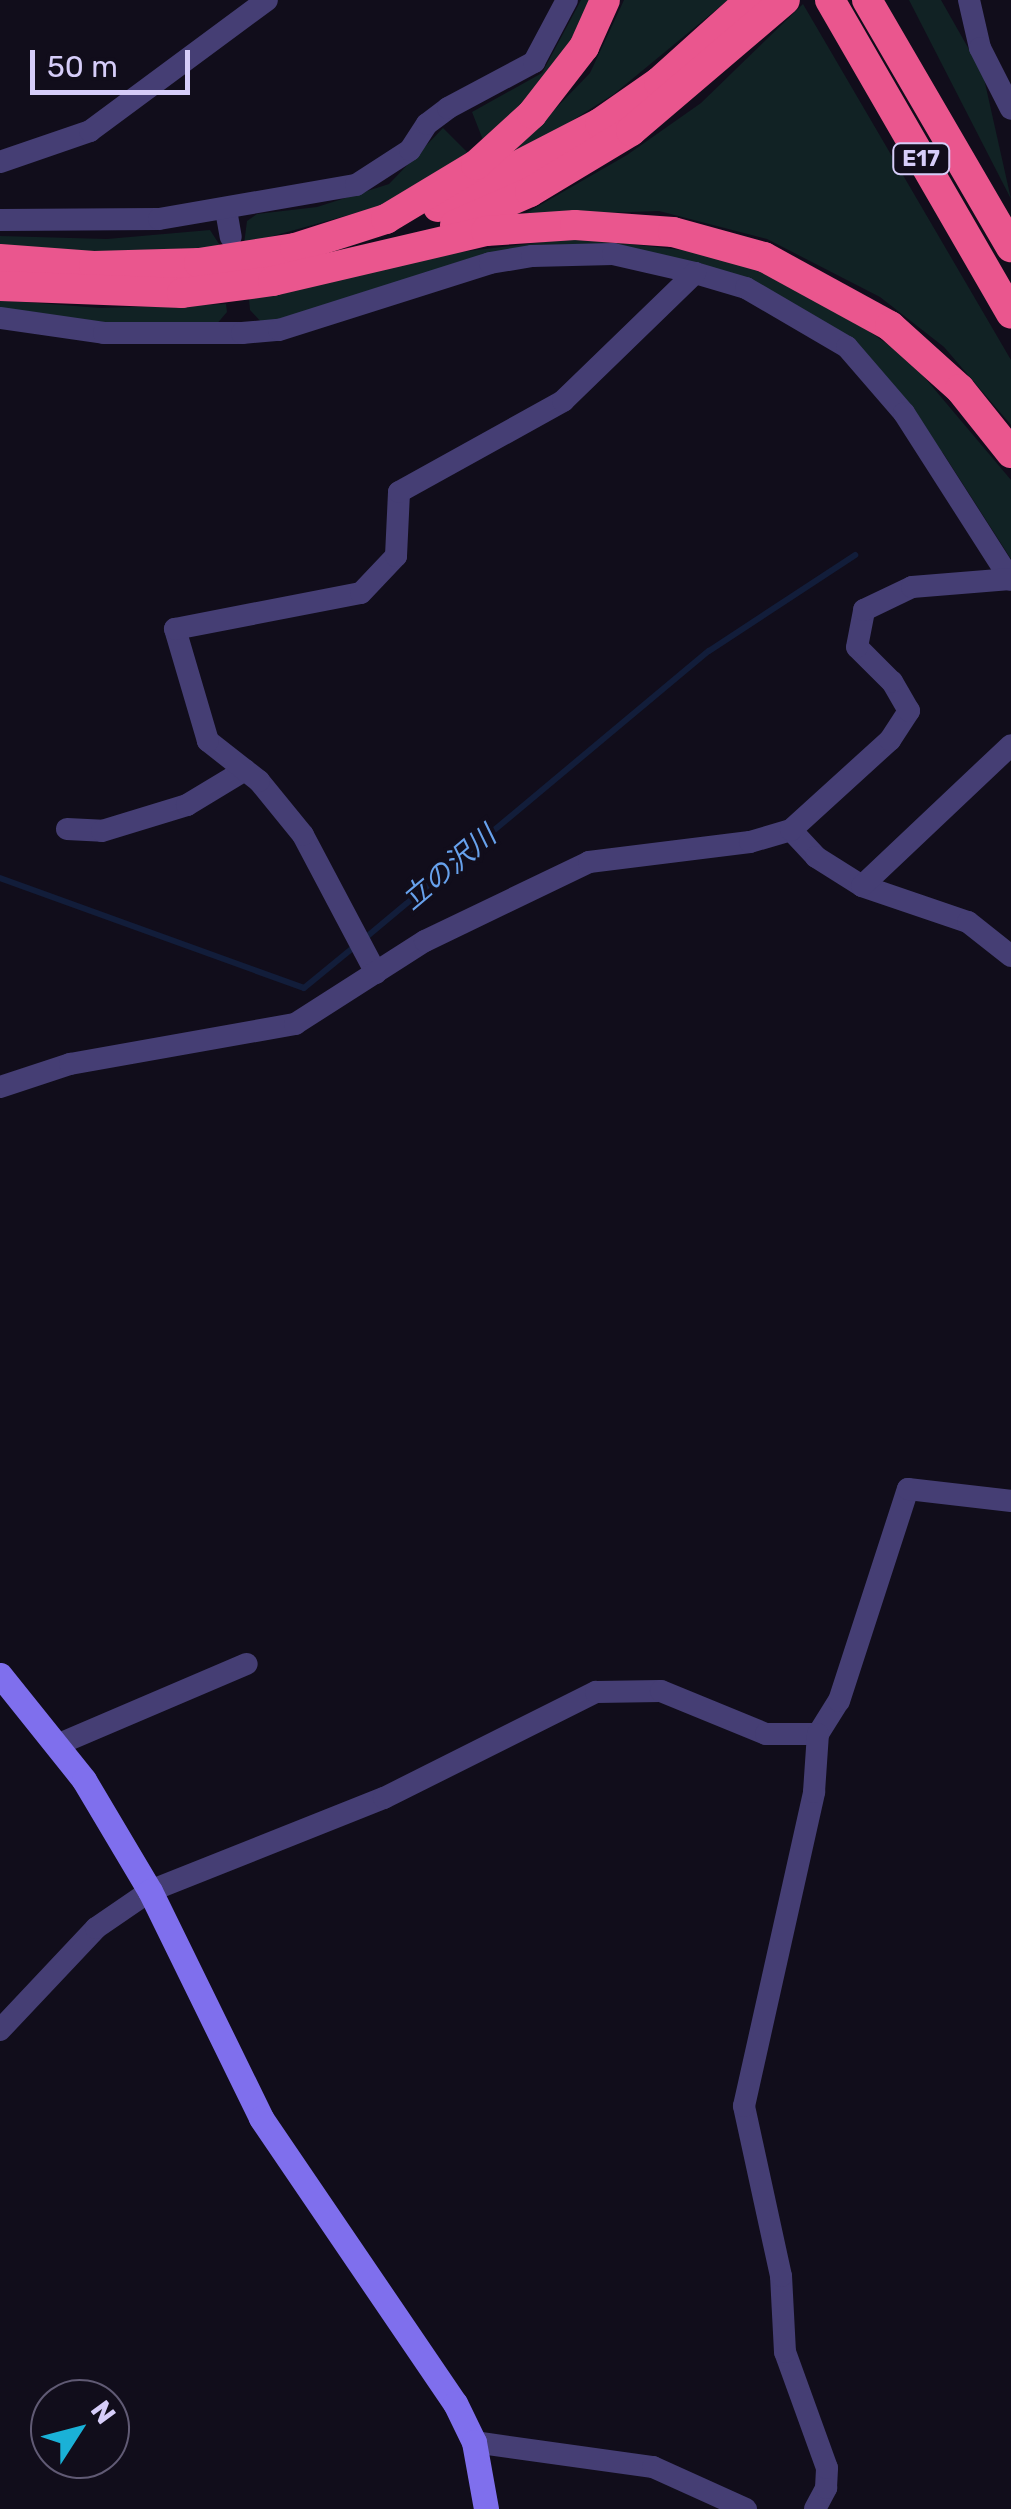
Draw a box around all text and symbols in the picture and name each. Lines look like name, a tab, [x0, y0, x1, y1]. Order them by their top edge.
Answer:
scale bar	[35, 30, 195, 92]
text: 50 m	[47, 49, 118, 85]
road number: E17	[891, 142, 951, 176]
water label: 立の沢川	[395, 819, 503, 917]
north arrow	[30, 2379, 130, 2479]
text: N	[84, 2394, 122, 2430]

